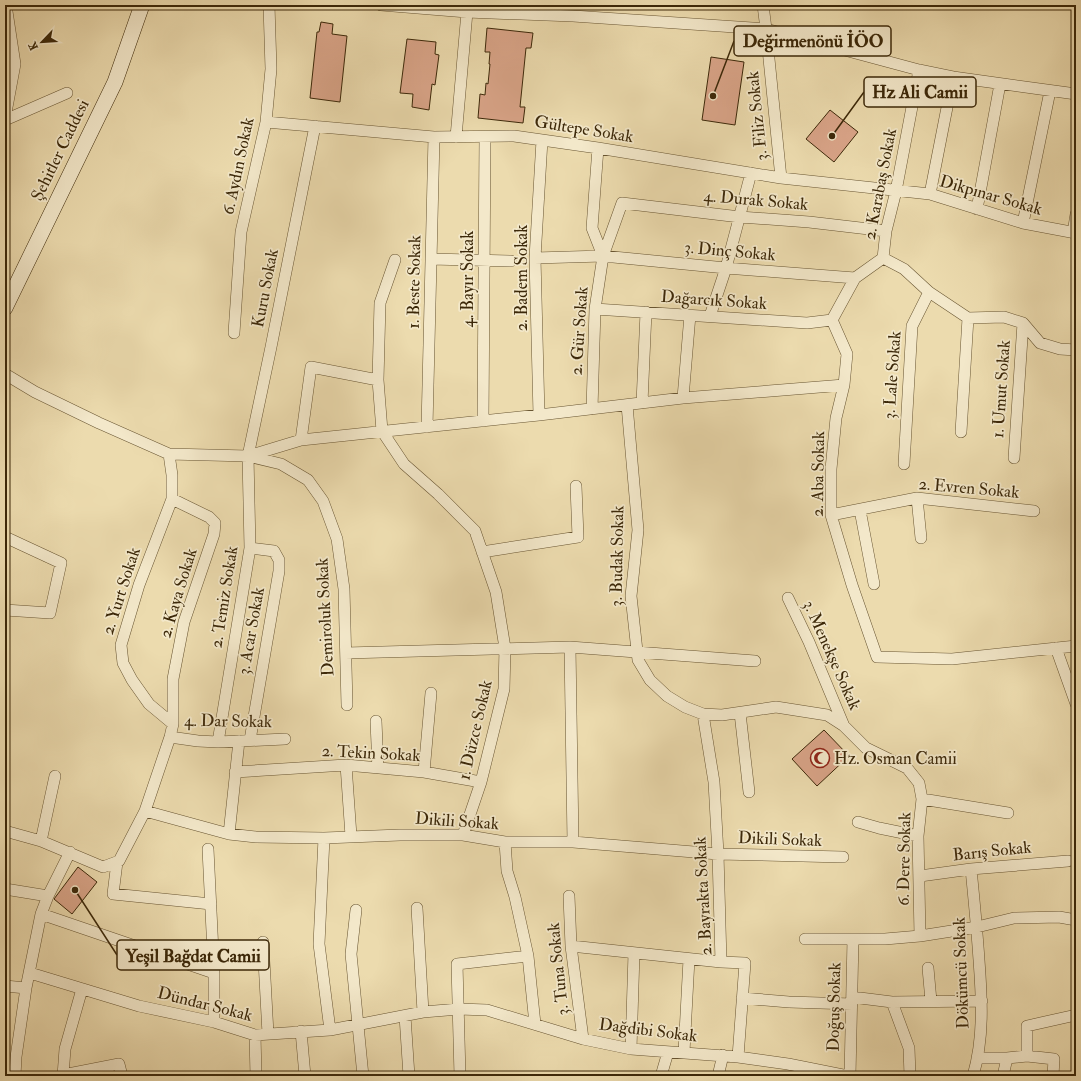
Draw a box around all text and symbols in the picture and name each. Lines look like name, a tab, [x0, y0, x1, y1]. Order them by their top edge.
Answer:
north arrow	[22, 22, 62, 62]
callout: Değirmenönü İÖO	[734, 26, 891, 56]
text: Değirmenönü İÖO	[743, 29, 884, 53]
text: K	[25, 39, 41, 52]
street label: 3. Filiz Sokak	[742, 70, 772, 162]
callout: Hz Ali Camii	[864, 77, 976, 107]
text: Hz Ali Camii	[872, 81, 968, 104]
street label: Şehitler Caddesi	[26, 95, 94, 204]
street label: Gültepe Sokak	[533, 111, 635, 148]
street label: 6. Aydın Sokak	[217, 115, 260, 217]
street label: 2. Karabaş Sokak	[859, 126, 901, 242]
street label: Dikpınar Sokak	[937, 170, 1045, 221]
street label: 4. Durak Sokak	[703, 185, 809, 215]
street label: 2. Badem Sokak	[511, 225, 532, 331]
street label: 4. Bayır Sokak	[457, 231, 479, 327]
street label: 1. Beste Sokak	[403, 235, 425, 329]
street label: 3. Dinç Sokak	[683, 237, 777, 265]
street label: Kuru Sokak	[247, 247, 283, 329]
street label: 2. Gür Sokak	[565, 286, 593, 376]
street label: Dağarcık Sokak	[660, 286, 768, 314]
street label: 3. Lale Sokak	[878, 330, 906, 420]
street label: 1. Umut Sokak	[987, 339, 1015, 439]
street label: 2. Aba Sokak	[807, 431, 829, 517]
street label: 2. Evren Sokak	[918, 473, 1020, 503]
street label: 3. Budak Sokak	[606, 505, 628, 607]
street label: 2. Temiz Sokak	[206, 544, 242, 650]
street label: 2. Yurt Sokak	[97, 545, 145, 637]
street label: 2. Kaya Sokak	[154, 546, 203, 641]
street label: Demiroluk Sokak	[311, 557, 339, 677]
street label: 3. Acar Sokak	[233, 586, 269, 676]
street label: 3. Menekşe Sokak	[798, 597, 866, 713]
street label: 1. Düzce Sokak	[453, 678, 497, 782]
street label: 4. Dar Sokak	[184, 710, 272, 732]
street label: 2. Tekin Sokak	[321, 740, 421, 766]
mosque icon: Hz. Osman Camii	[809, 747, 831, 769]
place label: Hz. Osman Camii	[834, 748, 957, 769]
street label: Dikili Sokak	[414, 808, 500, 834]
street label: 6. Dere Sokak	[893, 812, 915, 906]
street label: Dikili Sokak	[738, 827, 822, 851]
street label: 2. Bayrakta Sokak	[689, 836, 718, 956]
street label: Barış Sokak	[952, 836, 1032, 866]
street label: Dökümcü Sokak	[949, 917, 973, 1029]
street label: 3. Tuna Sokak	[543, 922, 573, 1016]
callout: Yeşil Bağdat Camii	[117, 940, 269, 970]
text: Yeşil Bağdat Camii	[124, 945, 261, 968]
street label: Doğuş Sokak	[823, 962, 845, 1052]
street label: Dündar Sokak	[155, 982, 255, 1026]
street label: Dağdibi Sokak	[598, 1014, 698, 1046]

